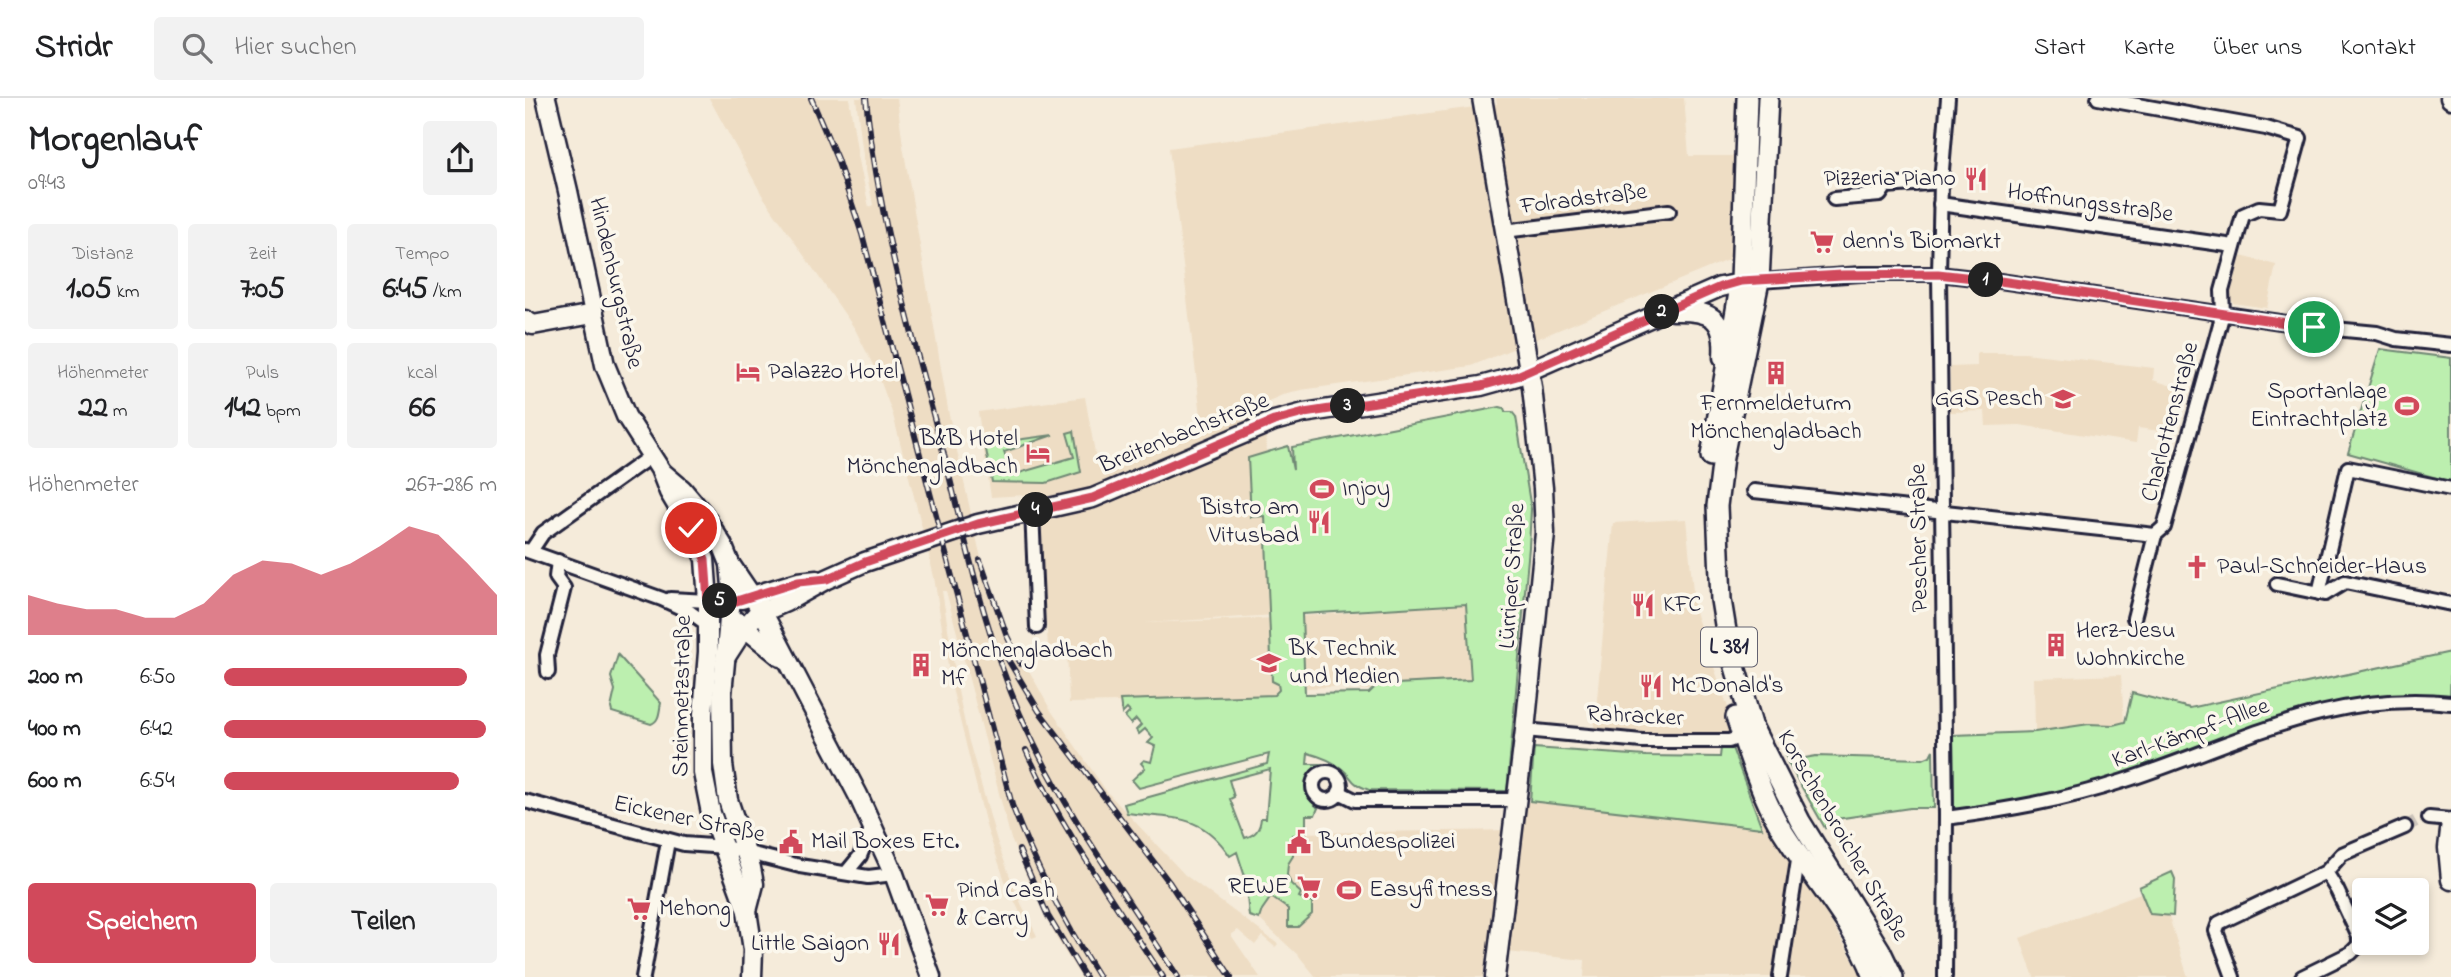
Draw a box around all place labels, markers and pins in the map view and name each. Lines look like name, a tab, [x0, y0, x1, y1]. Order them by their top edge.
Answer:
place label: Pizzeria Piano	[1824, 162, 1956, 197]
restaurant icon: Pizzeria Piano	[1962, 165, 1990, 193]
place label: denn's Biomarkt	[1842, 225, 2001, 260]
supermarket icon: denn's Biomarkt	[1808, 228, 1836, 256]
pin: 1	[1969, 262, 2003, 298]
pin: 2	[1645, 294, 1679, 330]
pin	[2284, 297, 2344, 357]
place label: Palazzo Hotel	[768, 355, 898, 390]
hotel icon: Palazzo Hotel	[734, 358, 762, 386]
building icon: Fernmeldeturm Mönchengladbach	[1762, 359, 1790, 387]
place label: Sportanlage Eintrachtplatz	[2250, 375, 2388, 438]
place label: GGS Pesch	[1935, 382, 2043, 417]
school or university icon: GGS Pesch	[2049, 385, 2077, 413]
place label: Fernmeldeturm Mönchengladbach	[1690, 387, 1862, 450]
pin: 3	[1331, 388, 1365, 424]
sports icon: Sportanlage Eintrachtplatz	[2393, 392, 2421, 420]
place label: B&B Hotel Mönchengladbach	[846, 422, 1018, 485]
hotel icon: B&B Hotel Mönchengladbach	[1024, 439, 1052, 467]
place label: Injoy	[1342, 472, 1390, 508]
sports icon: Injoy	[1308, 475, 1336, 503]
place label: Bistro am Vitusbad	[1200, 491, 1300, 554]
pin: 4	[1019, 492, 1053, 528]
pin	[661, 498, 721, 558]
restaurant icon: Bistro am Vitusbad	[1305, 508, 1333, 536]
place label: Paul-Schneider-Haus	[2217, 550, 2427, 585]
church icon: Paul-Schneider-Haus	[2183, 553, 2211, 581]
pin: 5	[703, 584, 737, 618]
place label: KFC	[1663, 588, 1701, 623]
restaurant icon: KFC	[1629, 591, 1657, 619]
place label: Herz-Jesu Wohnkirche	[2076, 614, 2185, 677]
building icon: Herz-Jesu Wohnkirche	[2042, 631, 2070, 659]
place label: BK Technik und Medien	[1288, 632, 1400, 695]
place label: Mönchengladbach Mf	[941, 634, 1113, 697]
school or university icon: BK Technik und Medien	[1255, 649, 1283, 677]
building icon: Mönchengladbach Mf	[907, 651, 935, 679]
place label: McDonald's	[1671, 669, 1783, 704]
restaurant icon: McDonald's	[1637, 672, 1665, 700]
place label: Mail Boxes Etc.	[811, 825, 959, 860]
place label: Bundespolizei	[1318, 825, 1455, 860]
public building icon: Mail Boxes Etc.	[777, 828, 805, 856]
public building icon: Bundespolizei	[1285, 828, 1313, 856]
place label: REWE	[1228, 870, 1289, 905]
supermarket icon: REWE	[1295, 873, 1323, 901]
place label: Easyfitness	[1369, 873, 1493, 909]
place label: Pind Cash & Carry	[957, 874, 1055, 938]
sports icon: Easyfitness	[1335, 876, 1363, 904]
supermarket icon: Pind Cash & Carry	[923, 891, 951, 919]
place label: Mehong	[659, 892, 731, 927]
supermarket icon: Mehong	[625, 895, 653, 923]
place label: Little Saigon	[751, 927, 869, 962]
restaurant icon: Little Saigon	[875, 930, 903, 958]

